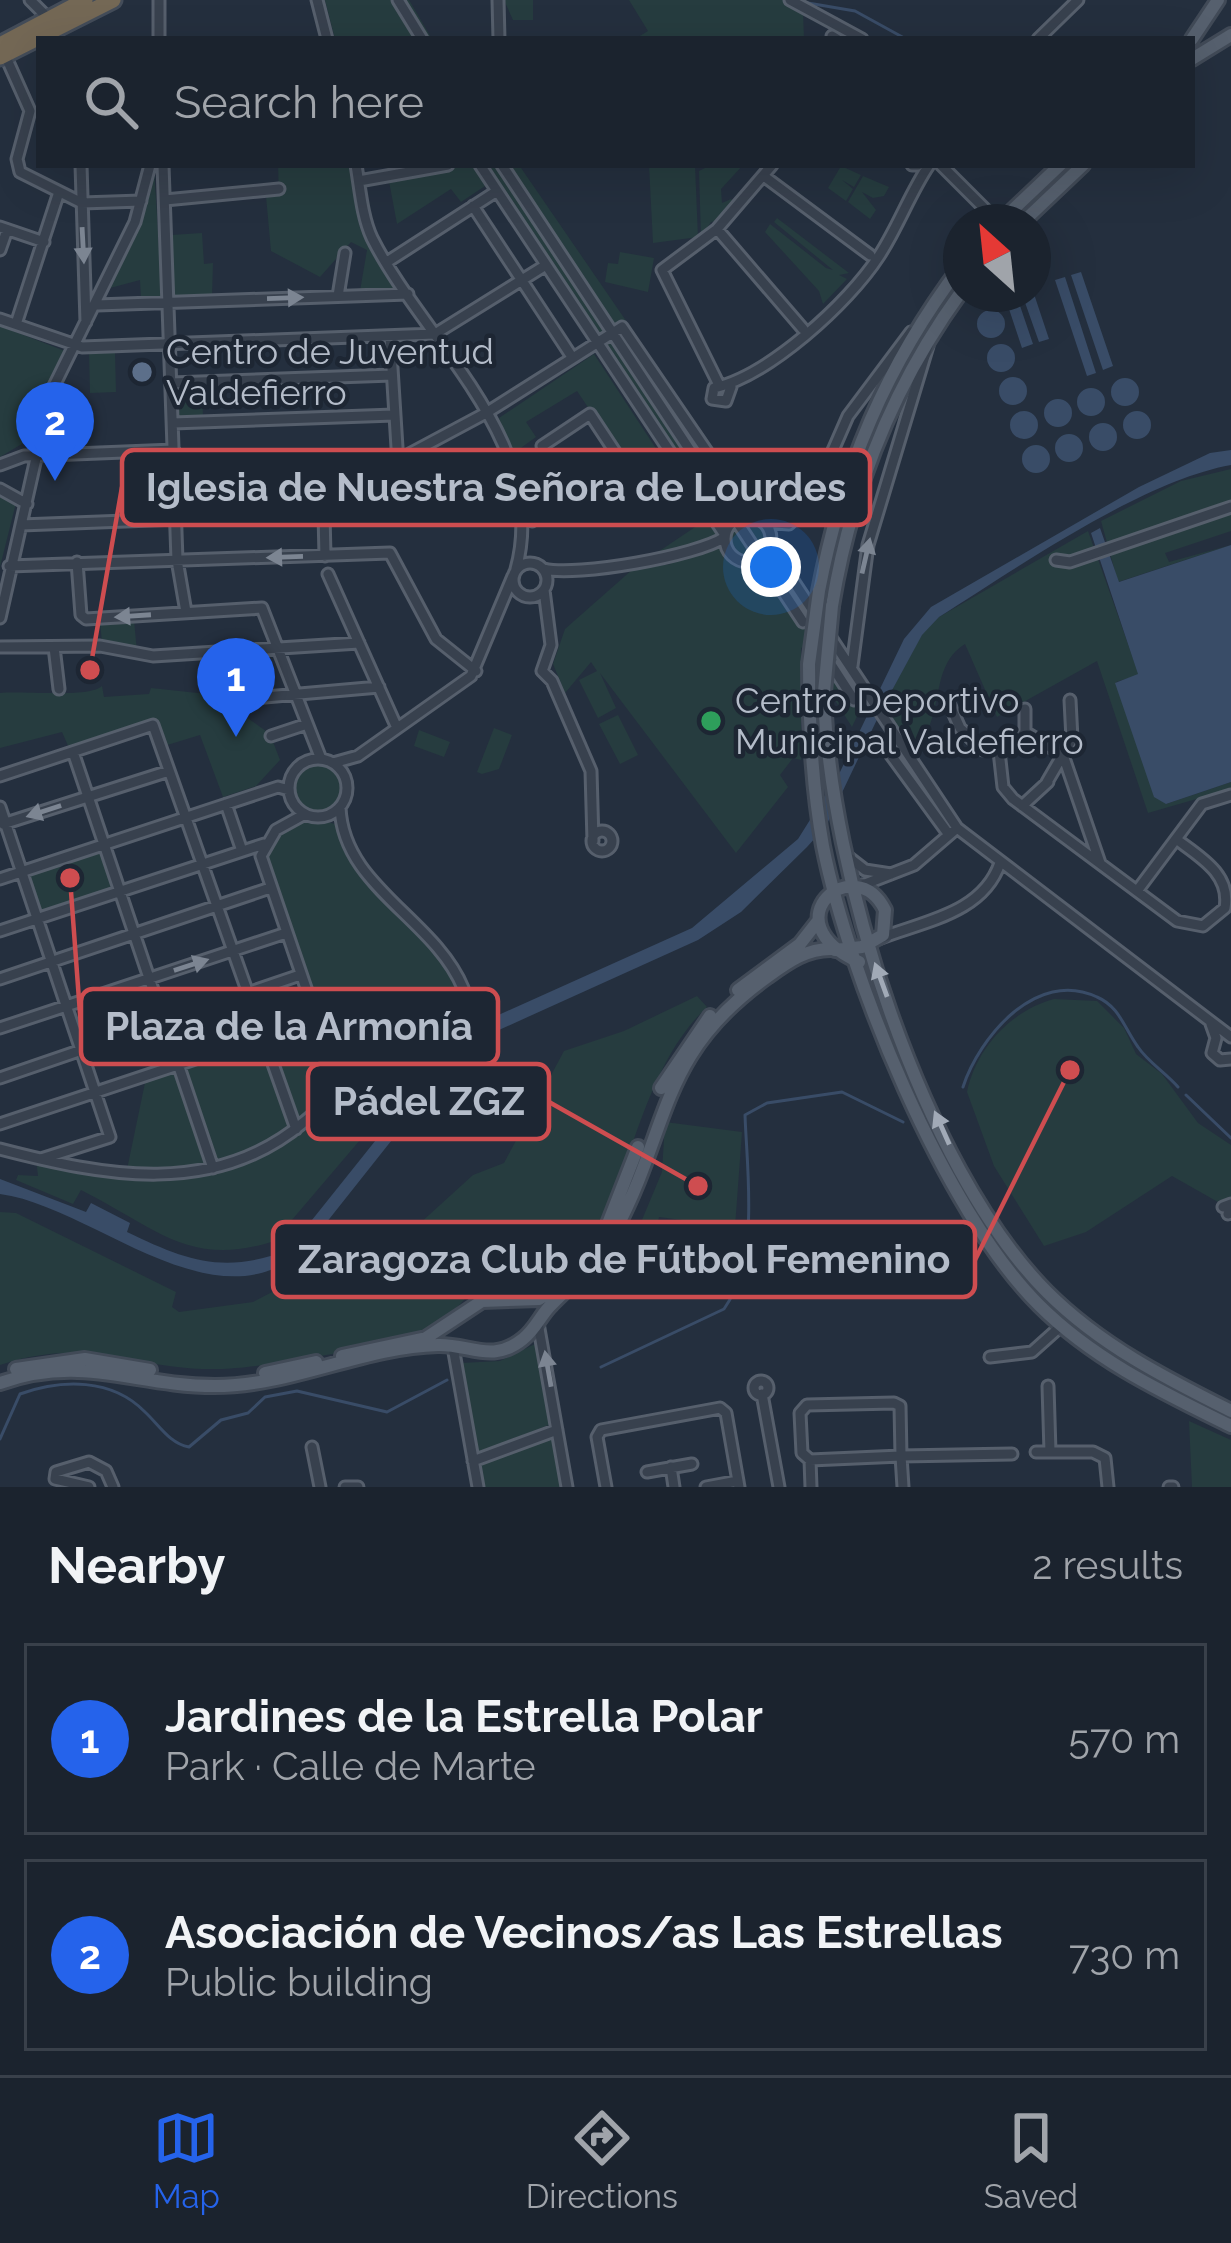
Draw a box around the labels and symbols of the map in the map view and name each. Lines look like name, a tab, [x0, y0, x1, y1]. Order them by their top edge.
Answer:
north arrow	[943, 204, 1051, 312]
one-way arrow	[74, 227, 93, 265]
one-way arrow	[267, 288, 305, 307]
place label: Centro de Juventud Valdefierro	[166, 330, 494, 413]
marker: Centro de Juventud Valdefierro	[129, 359, 155, 385]
pin: 2	[16, 382, 94, 481]
callout: Iglesia de Nuestra Señora de Lourdes	[122, 450, 870, 525]
text: Iglesia de Nuestra Señora de Lourdes	[146, 464, 846, 510]
one-way arrow	[857, 536, 876, 574]
your location	[741, 537, 801, 597]
one-way arrow	[265, 547, 303, 566]
one-way arrow	[114, 607, 151, 626]
pin: 1	[197, 638, 275, 737]
place label: Centro Deportivo Municipal Valdefierro	[735, 679, 1084, 762]
marker: Centro Deportivo Municipal Valdefierro	[698, 708, 724, 734]
one-way arrow	[25, 803, 62, 821]
one-way arrow	[173, 954, 210, 973]
one-way arrow	[871, 962, 890, 998]
callout: Plaza de la Armonía	[81, 989, 498, 1064]
text: Plaza de la Armonía	[105, 1003, 473, 1049]
callout: Pádel ZGZ	[308, 1064, 549, 1139]
text: Pádel ZGZ	[333, 1078, 525, 1124]
one-way arrow	[931, 1110, 951, 1145]
callout: Zaragoza Club de Fútbol Femenino	[273, 1222, 975, 1297]
text: Zaragoza Club de Fútbol Femenino	[298, 1236, 950, 1282]
one-way arrow	[538, 1350, 556, 1388]

